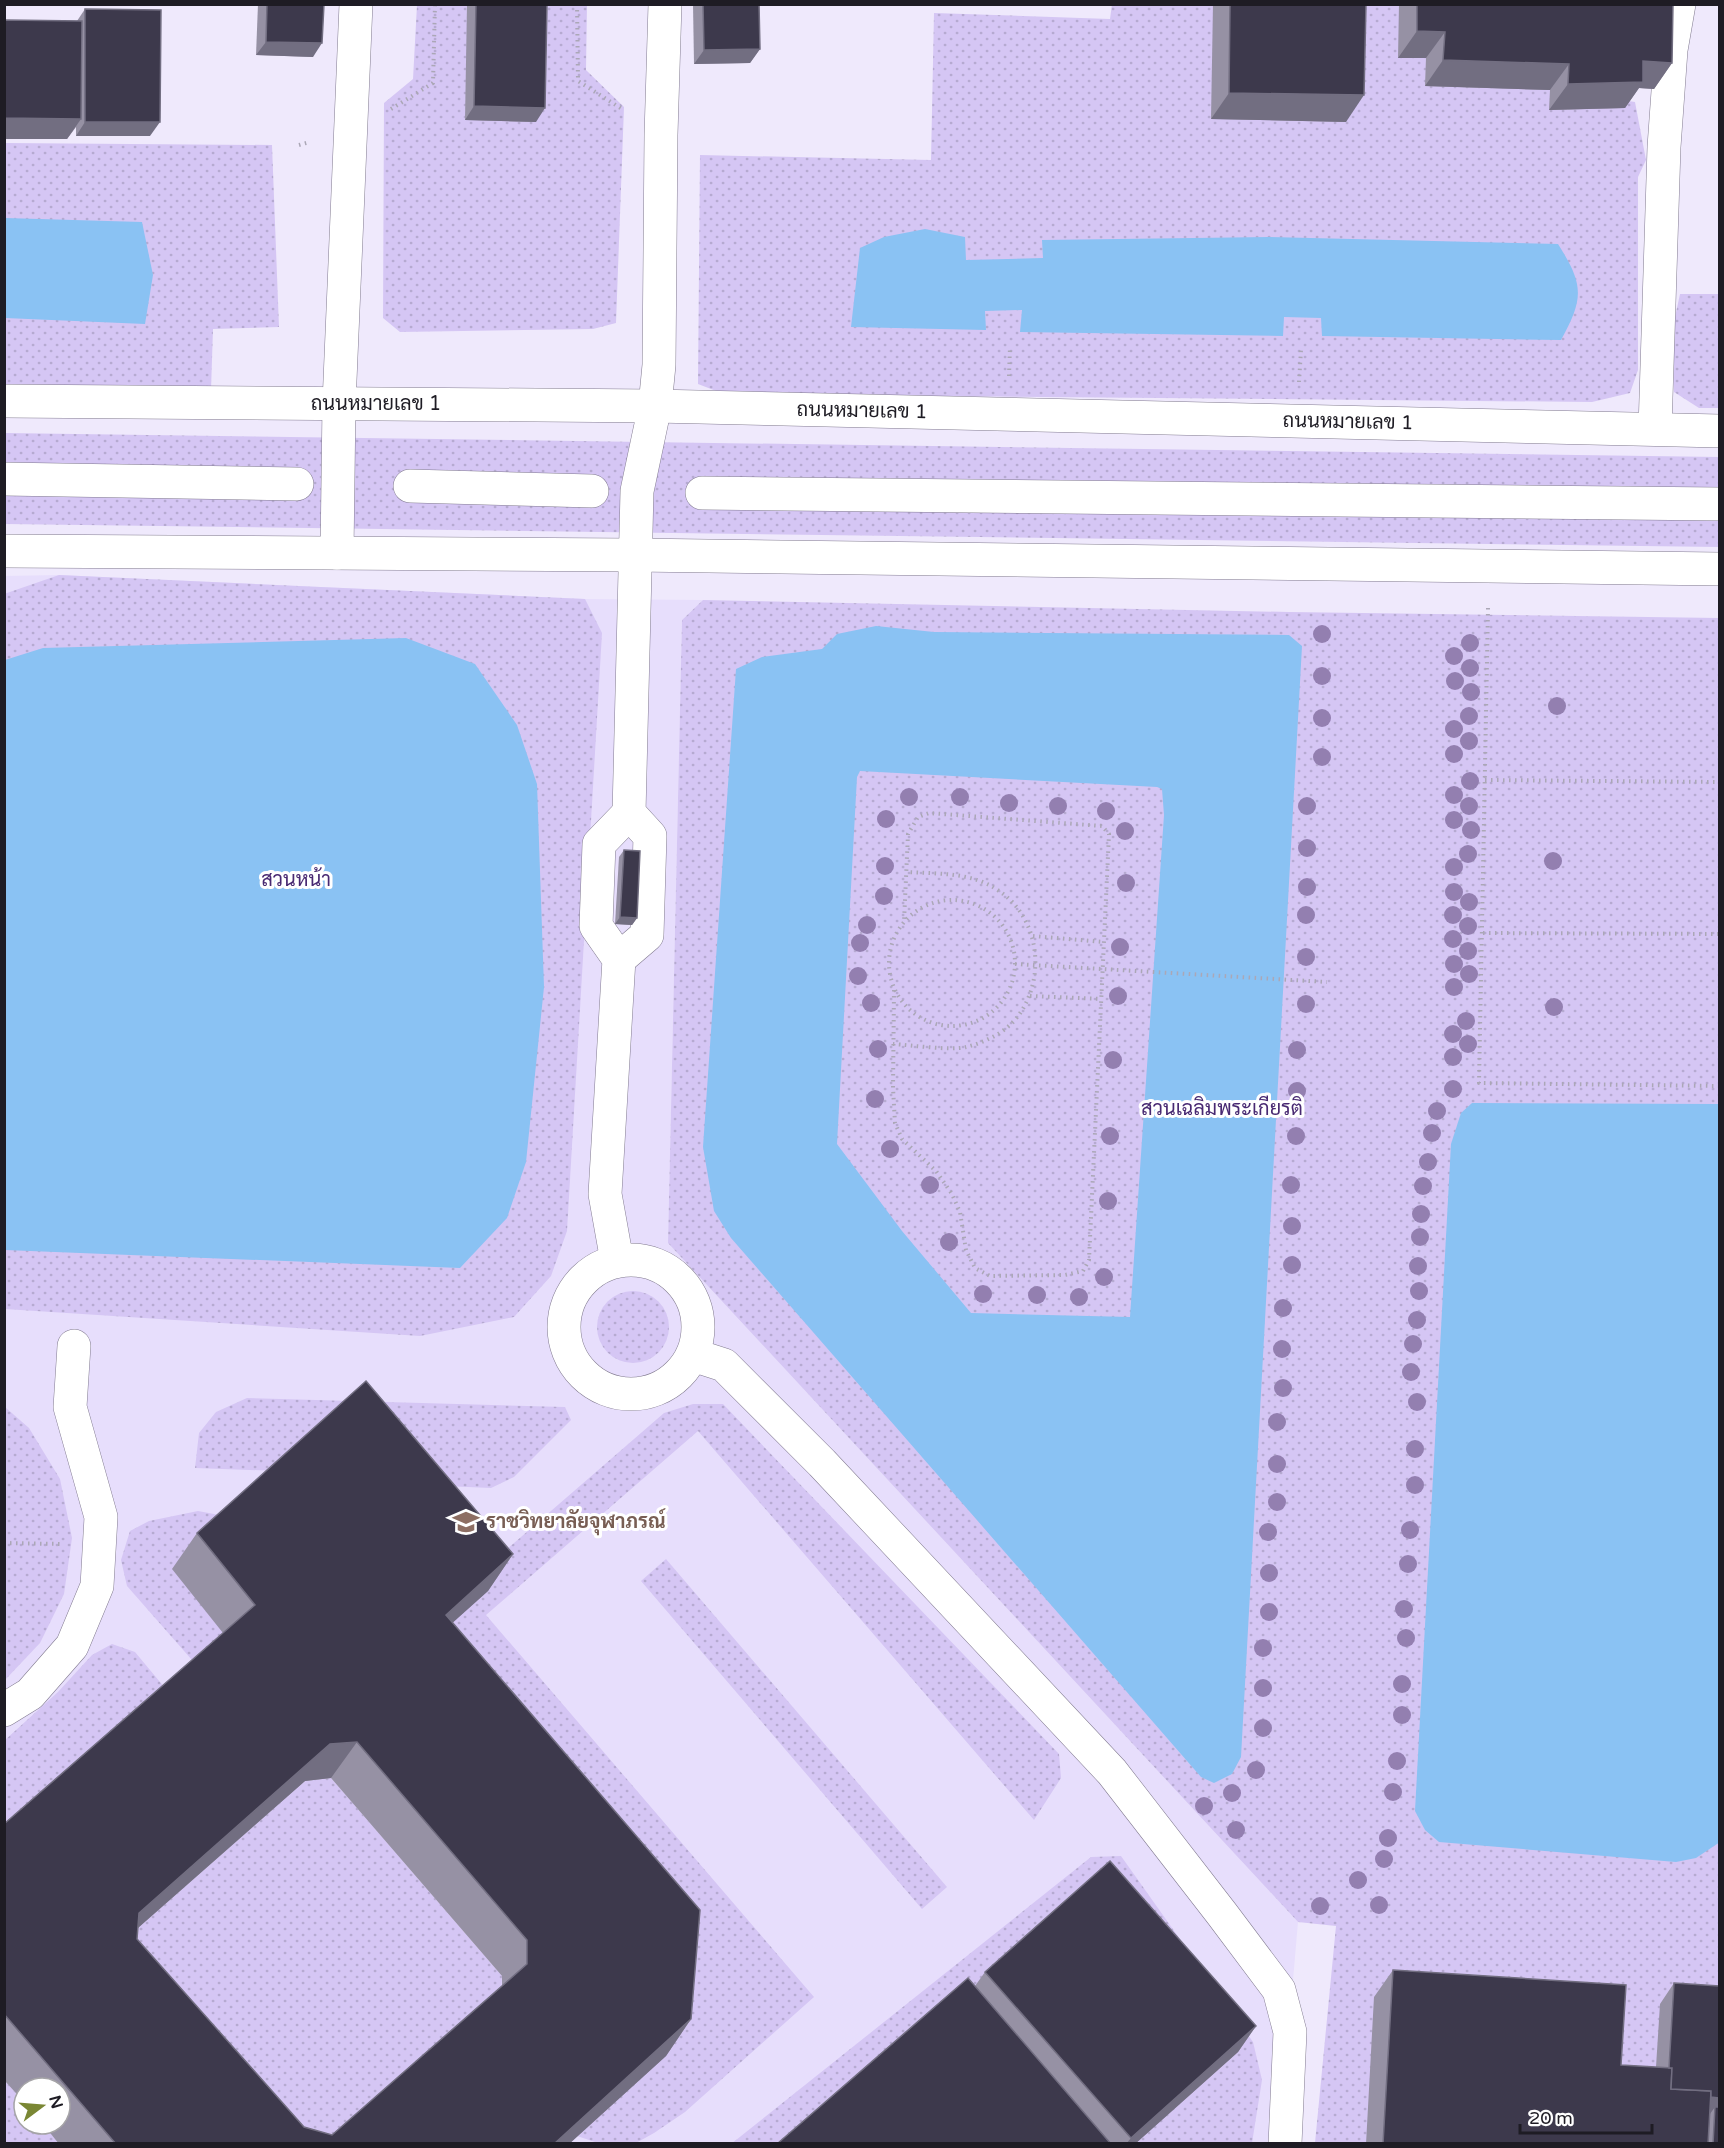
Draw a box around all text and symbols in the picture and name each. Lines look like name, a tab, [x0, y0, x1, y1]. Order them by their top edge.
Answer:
street label: ถนนหมายเลข 1	[311, 392, 441, 416]
street label: ถนนหมายเลข 1	[796, 398, 928, 424]
street label: ถนนหมายเลข 1	[1282, 409, 1414, 435]
park label: สวนหน้า	[261, 867, 331, 892]
park label: สวนเฉลิมพระเกียรติ	[1141, 1095, 1303, 1121]
school or university icon: ราชวิทยาลัยจุฬาภรณ์	[451, 1507, 481, 1537]
place label: ราชวิทยาลัยจุฬาภรณ์	[486, 1508, 667, 1536]
north arrow	[12, 2076, 72, 2136]
text: N	[44, 2093, 67, 2111]
scale bar	[1520, 2097, 1652, 2135]
text: 20 m	[1529, 2107, 1573, 2129]

